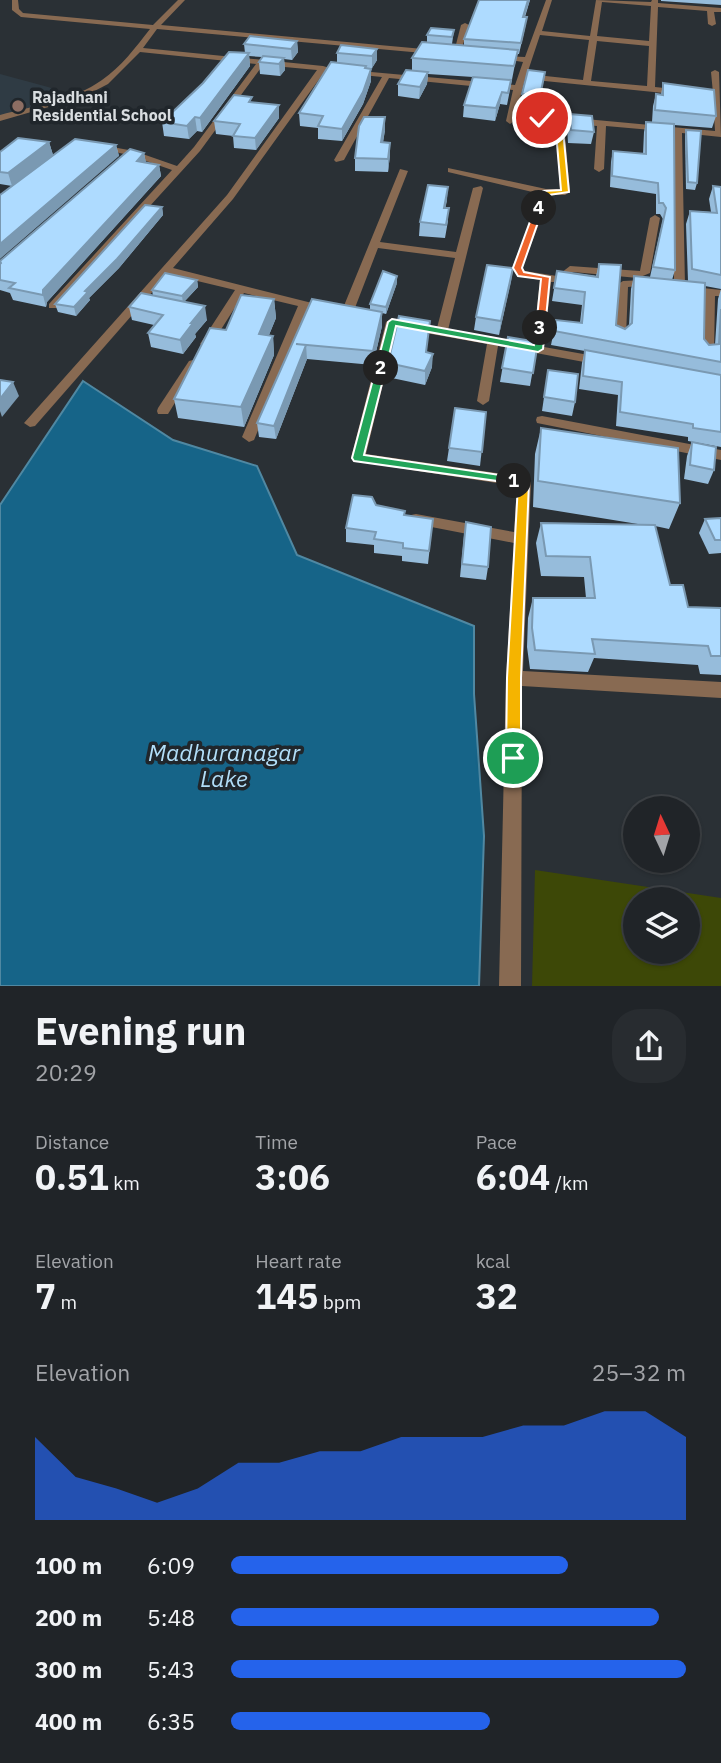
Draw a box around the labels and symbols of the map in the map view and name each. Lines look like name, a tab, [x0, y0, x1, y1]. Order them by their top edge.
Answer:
place label: Rajadhani Residential School	[32, 87, 172, 125]
pin	[512, 88, 572, 148]
marker: Rajadhani Residential School	[10, 98, 26, 114]
pin: 4	[522, 190, 556, 226]
pin: 3	[522, 310, 558, 346]
pin: 2	[364, 350, 398, 386]
pin: 1	[496, 463, 532, 498]
pin	[483, 728, 543, 788]
water label: Madhuranagar Lake	[148, 737, 301, 793]
north arrow	[623, 796, 700, 873]

